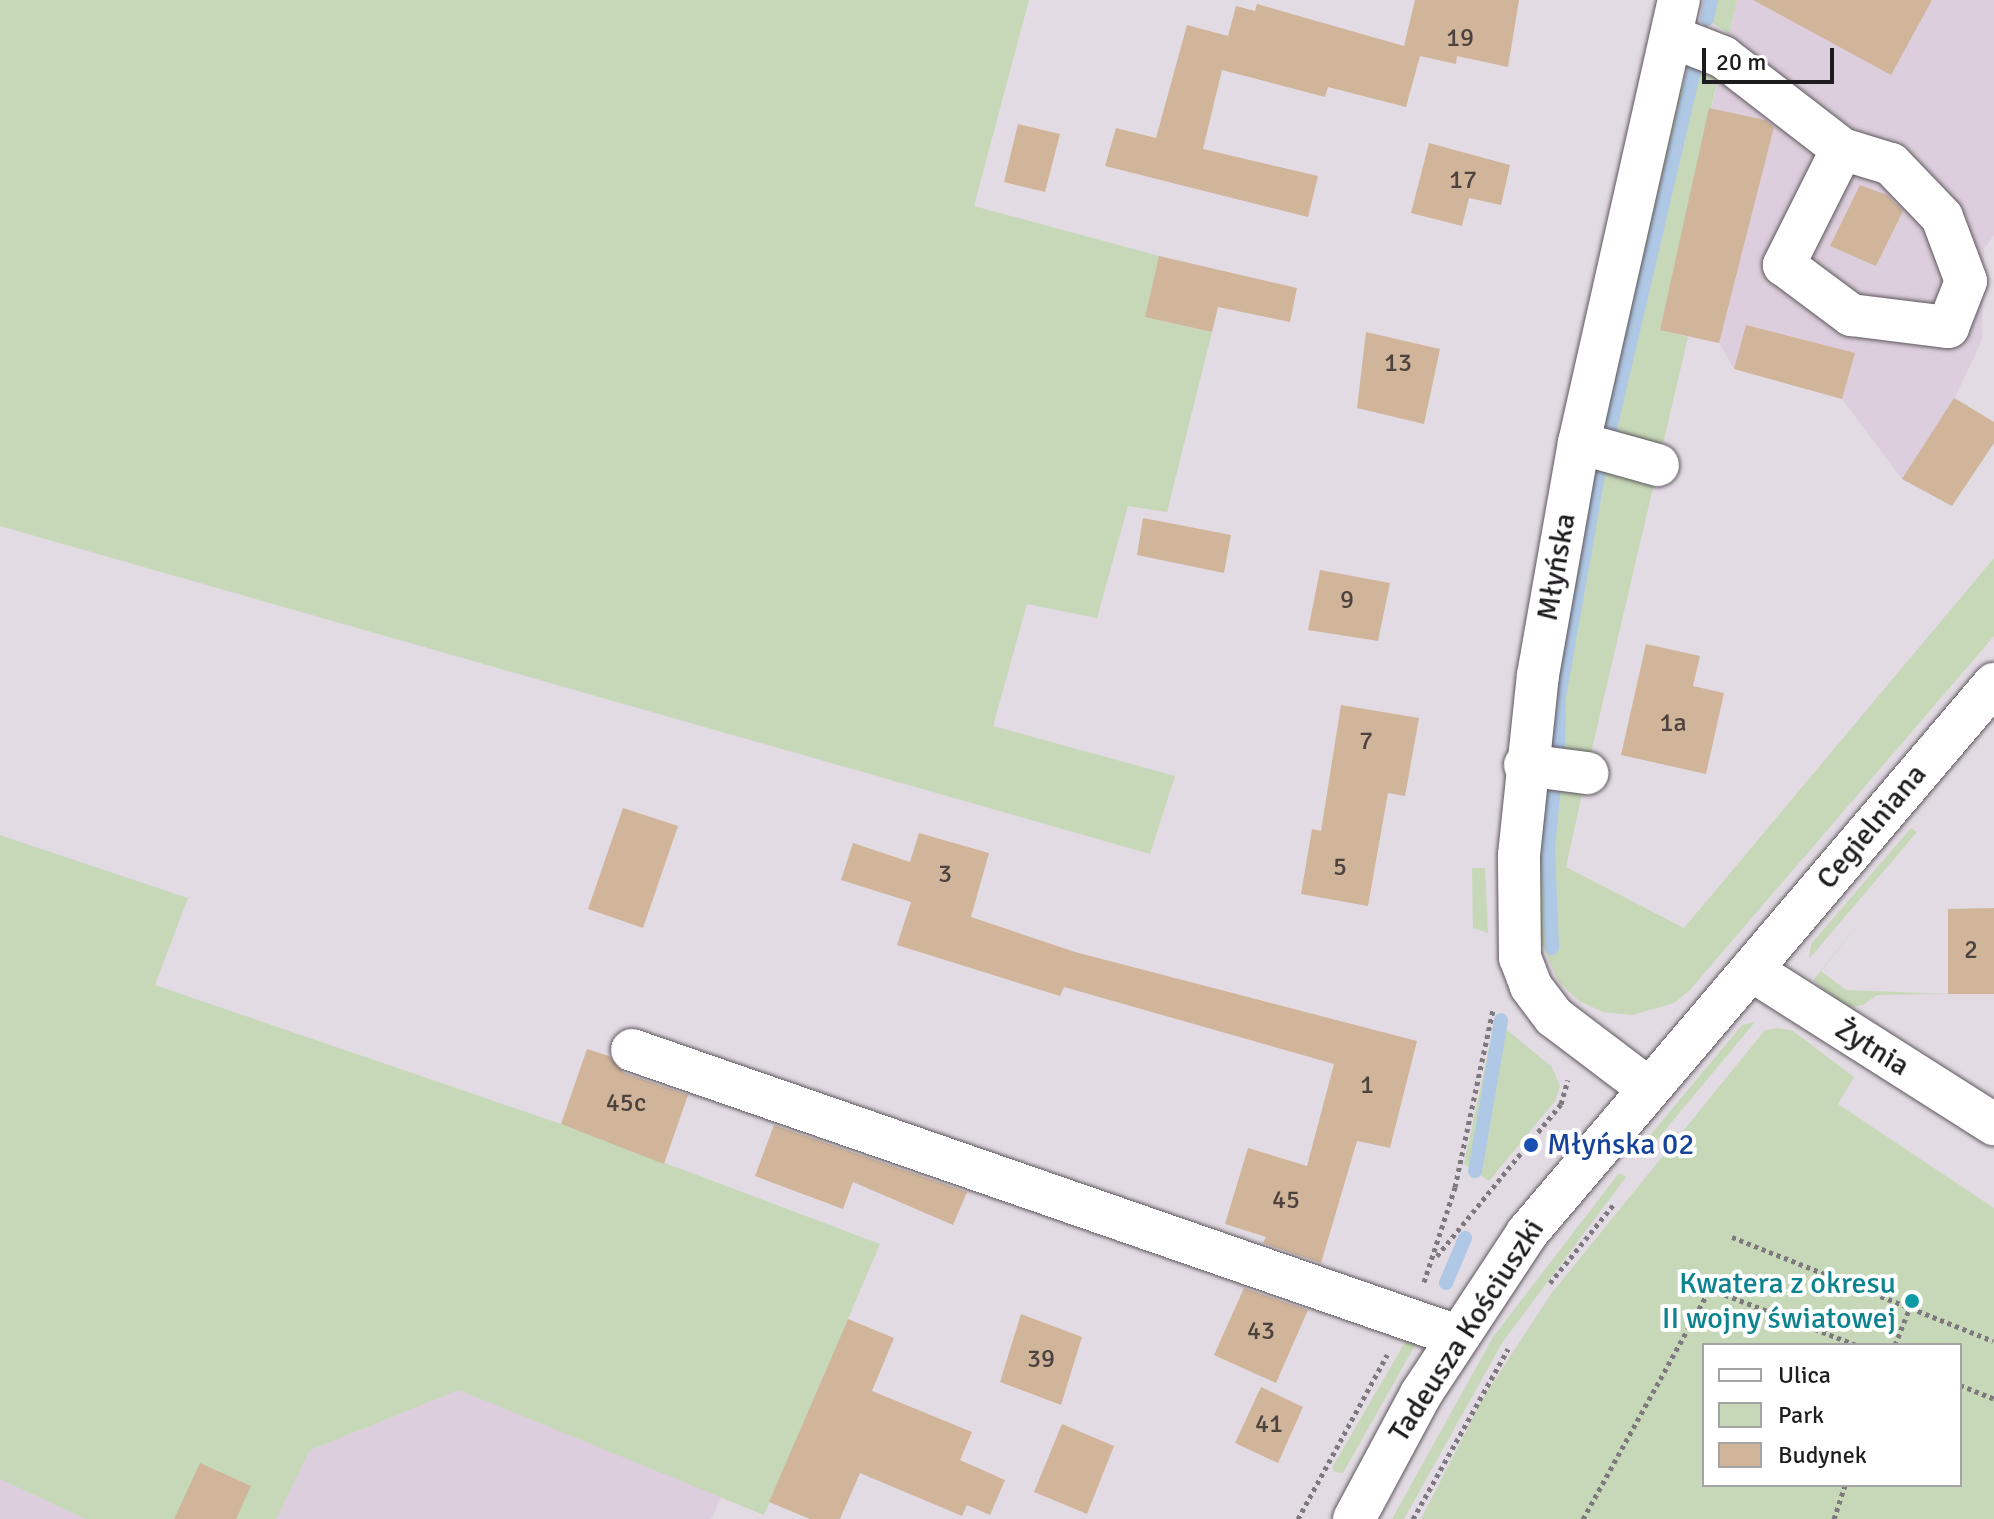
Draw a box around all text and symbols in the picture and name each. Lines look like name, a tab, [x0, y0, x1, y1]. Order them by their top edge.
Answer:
house number: 19	[1446, 23, 1474, 55]
scale bar	[1706, 32, 1838, 82]
text: 20 m	[1716, 47, 1766, 77]
house number: 17	[1449, 165, 1477, 197]
house number: 13	[1384, 348, 1412, 380]
street label: Młyńska	[1530, 510, 1584, 624]
house number: 9	[1340, 585, 1354, 617]
house number: 1a	[1659, 708, 1687, 740]
house number: 7	[1359, 726, 1373, 758]
street label: Cegielniana	[1809, 757, 1935, 897]
house number: 5	[1333, 852, 1347, 884]
house number: 3	[938, 859, 952, 891]
house number: 2	[1964, 935, 1978, 967]
street label: Żytnia	[1828, 1011, 1916, 1085]
house number: 1	[1360, 1070, 1374, 1102]
house number: 45c	[606, 1088, 646, 1120]
place label: Młyńska 02	[1547, 1127, 1695, 1163]
marker: Młyńska 02	[1522, 1136, 1540, 1154]
house number: 45	[1272, 1185, 1300, 1217]
street label: Tadeusza Kościuszki	[1382, 1213, 1552, 1449]
place label: Kwatera z okresu II wojny światowej	[1662, 1266, 1896, 1336]
marker: Kwatera z okresu II wojny światowej	[1903, 1292, 1921, 1310]
house number: 43	[1247, 1316, 1275, 1348]
legend	[1702, 1343, 1962, 1487]
house number: 39	[1027, 1344, 1055, 1376]
text: Ulica	[1778, 1360, 1831, 1390]
text: Park	[1778, 1400, 1824, 1430]
house number: 41	[1255, 1409, 1283, 1441]
text: Budynek	[1778, 1440, 1867, 1470]

